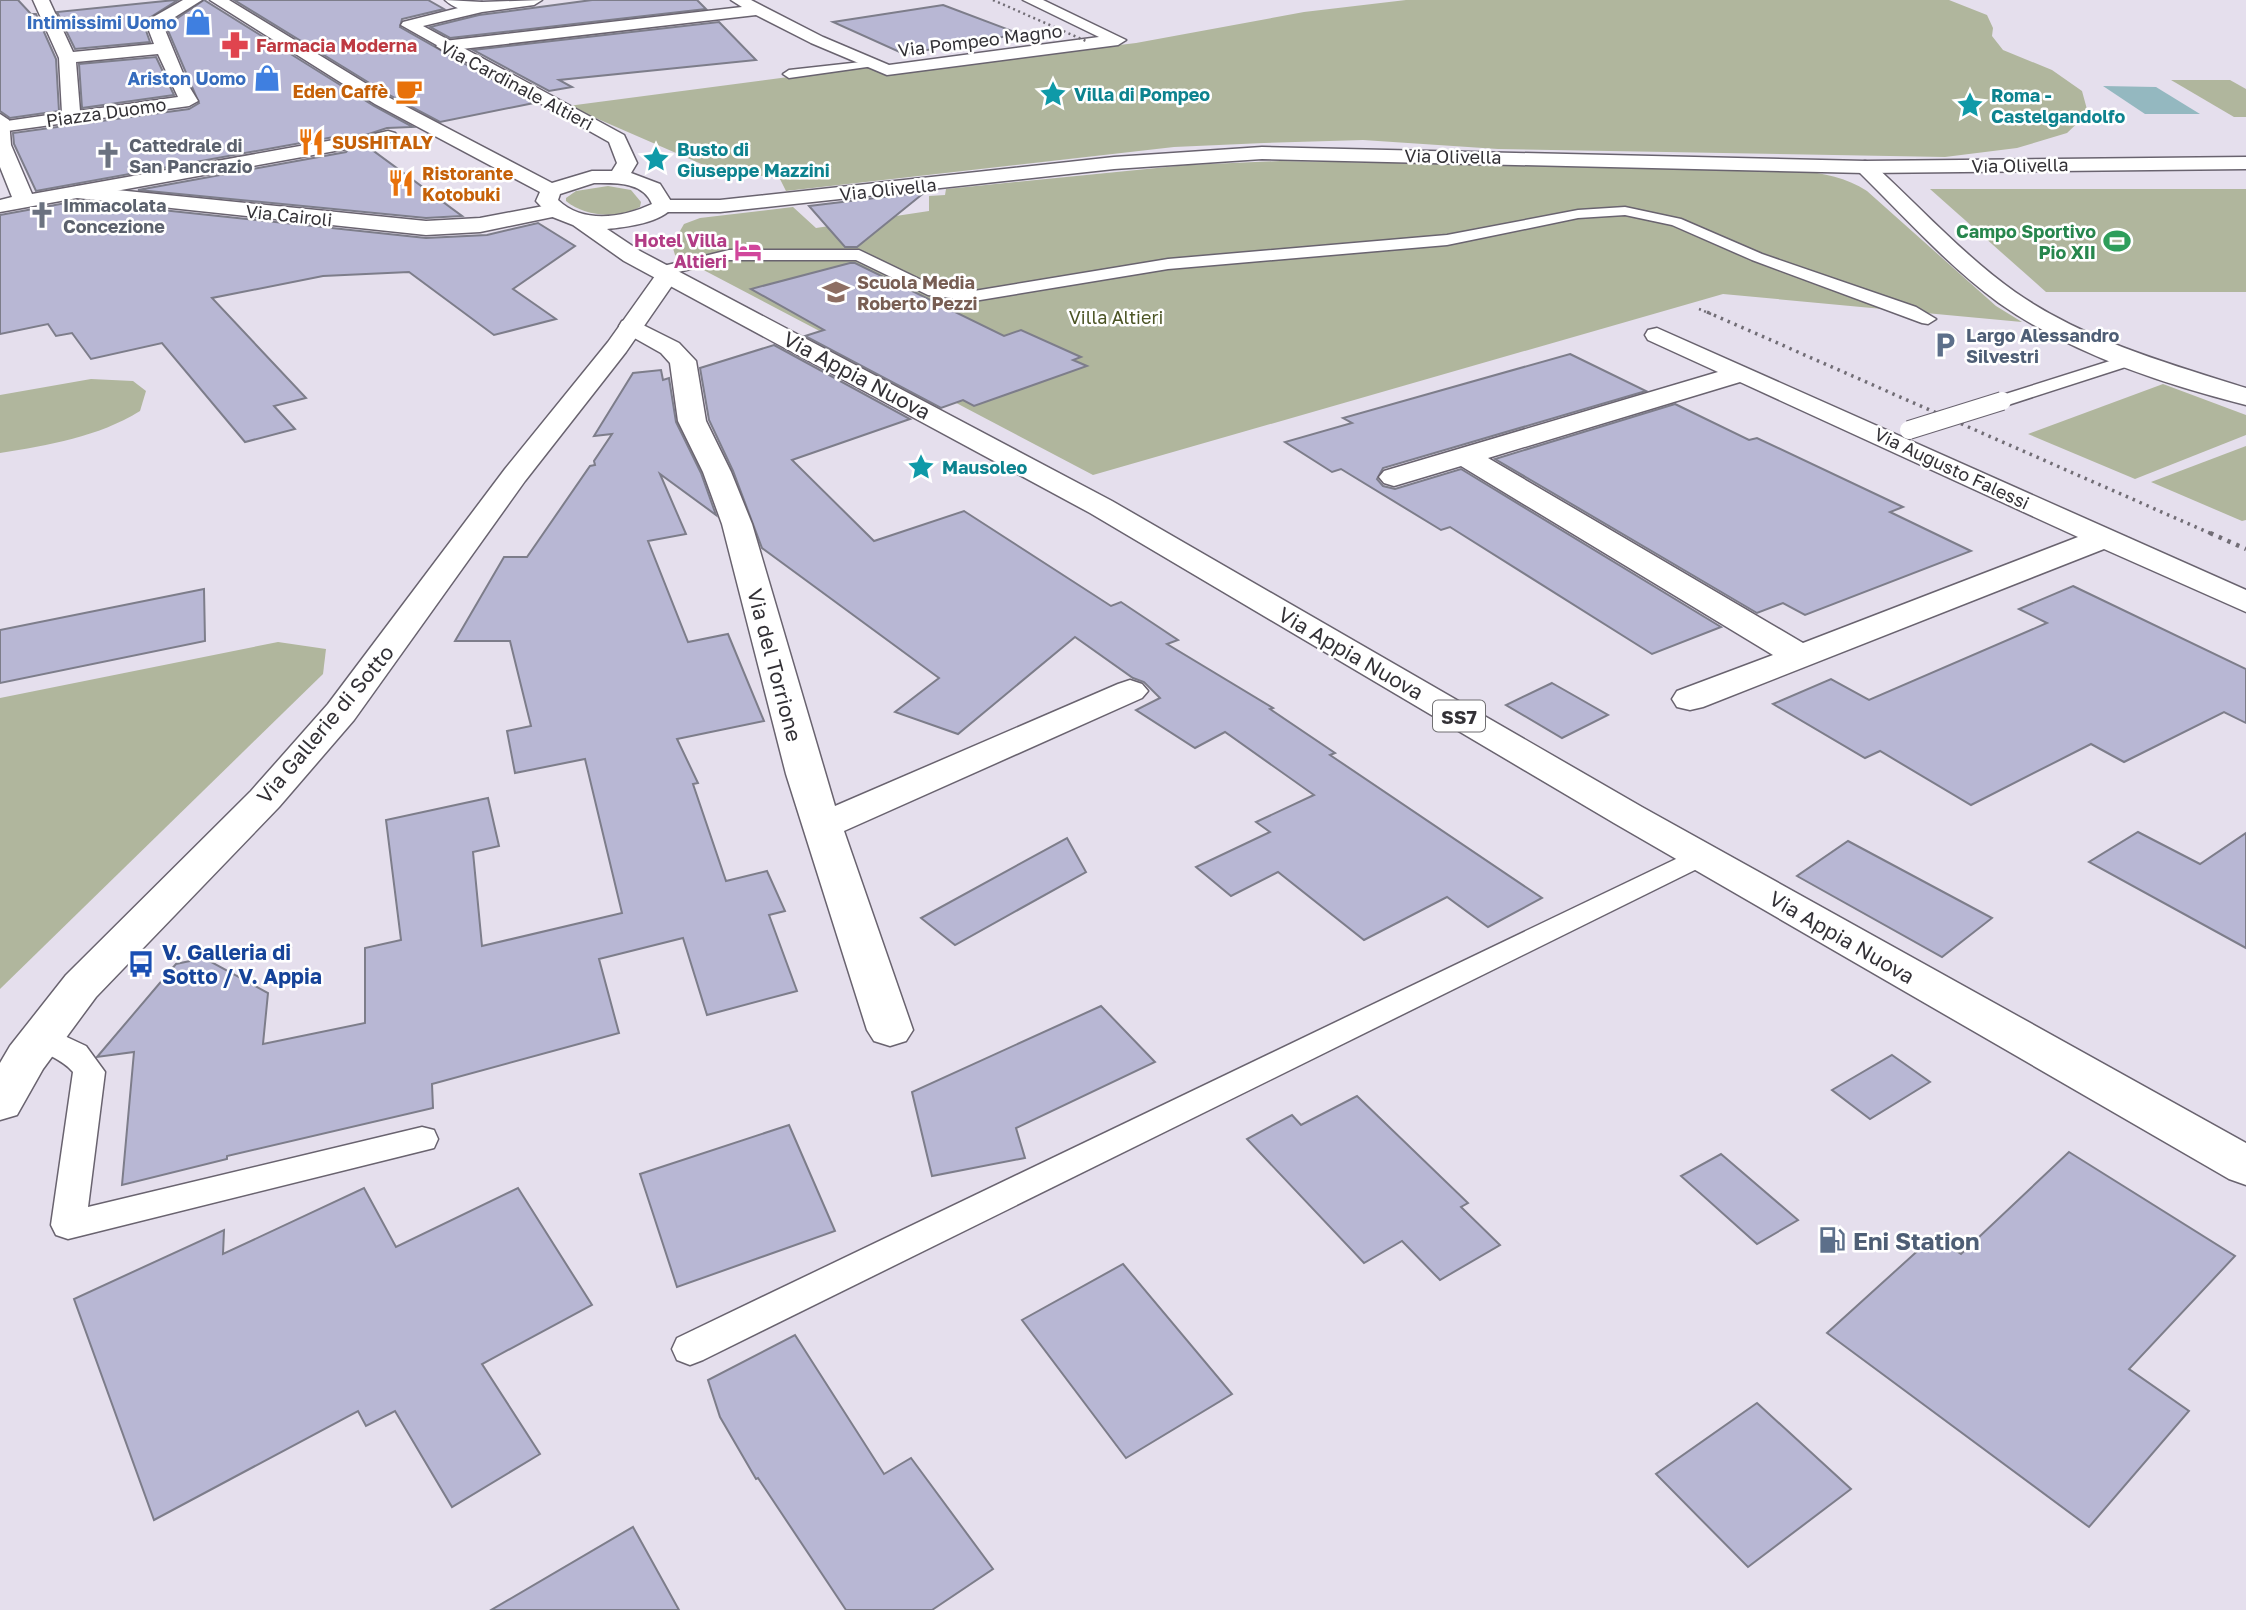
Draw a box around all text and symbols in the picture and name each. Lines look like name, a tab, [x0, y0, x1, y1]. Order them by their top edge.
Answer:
shop icon: Intimissimi Uomo	[183, 7, 213, 37]
place label: Intimissimi Uomo	[26, 11, 177, 33]
street label: Via Pompeo Magno	[897, 19, 1063, 61]
pharmacy icon: Farmacia Moderna	[220, 30, 250, 60]
place label: Farmacia Moderna	[256, 34, 417, 56]
street label: Via Cardinale Altieri	[437, 35, 597, 135]
shop icon: Ariston Uomo	[252, 63, 282, 93]
place label: Ariston Uomo	[127, 67, 246, 89]
cafe icon: Eden Caffè	[394, 76, 424, 106]
place icon: Villa di Pompeo	[1038, 79, 1068, 109]
place label: Eden Caffè	[293, 80, 388, 102]
place label: Villa di Pompeo	[1074, 83, 1210, 105]
place label: Roma - Castelgandolfo	[1991, 84, 2125, 127]
place icon: Roma - Castelgandolfo	[1955, 90, 1985, 120]
street label: Piazza Duomo	[45, 93, 167, 131]
restaurant icon: SUSHITALY	[296, 127, 326, 157]
place label: SUSHITALY	[332, 131, 434, 153]
place label: Cattedrale di San Pancrazio	[129, 134, 253, 177]
place label: Busto di Giuseppe Mazzini	[677, 138, 830, 181]
church icon: Cattedrale di San Pancrazio	[93, 140, 123, 170]
place icon: Busto di Giuseppe Mazzini	[641, 144, 671, 174]
street label: Via Olivella	[1404, 144, 1502, 168]
street label: Via Olivella	[1971, 153, 2069, 177]
place label: Ristorante Kotobuki	[422, 162, 514, 205]
restaurant icon: Ristorante Kotobuki	[386, 168, 416, 198]
street label: Via Olivella	[838, 173, 938, 205]
place label: Immacolata Concezione	[63, 194, 166, 237]
church icon: Immacolata Concezione	[27, 200, 57, 230]
street label: Via Cairoli	[245, 200, 333, 230]
place label: Campo Sportivo Pio XII	[1956, 220, 2096, 263]
sports icon: Campo Sportivo Pio XII	[2102, 226, 2132, 256]
place label: Hotel Villa Altieri	[634, 229, 727, 272]
hotel icon: Hotel Villa Altieri	[733, 235, 763, 265]
place label: Scuola Media Roberto Pezzi	[857, 271, 978, 314]
school or university icon: Scuola Media Roberto Pezzi	[821, 277, 851, 307]
park label: Villa Altieri	[1069, 306, 1163, 328]
place label: Largo Alessandro Silvestri	[1966, 324, 2119, 367]
street label: Via Appia Nuova	[779, 325, 935, 425]
parking icon: Largo Alessandro Silvestri	[1930, 330, 1960, 360]
street label: Via Augusto Falessi	[1871, 422, 2033, 514]
place icon: Mausoleo	[906, 452, 936, 482]
place label: Mausoleo	[942, 456, 1028, 478]
street label: Via del Torrione	[742, 586, 808, 744]
street label: Via Appia Nuova	[1274, 601, 1428, 705]
street label: Via Gallerie di Sotto	[251, 639, 399, 809]
road number: SS7	[1433, 701, 1485, 732]
street label: Via Appia Nuova	[1765, 885, 1919, 989]
place label: V. Galleria di Sotto / V. Appia	[162, 939, 322, 989]
bus stop icon: V. Galleria di Sotto / V. Appia	[126, 949, 156, 979]
fuel station icon: Eni Station	[1817, 1225, 1847, 1255]
place label: Eni Station	[1853, 1226, 1980, 1255]

